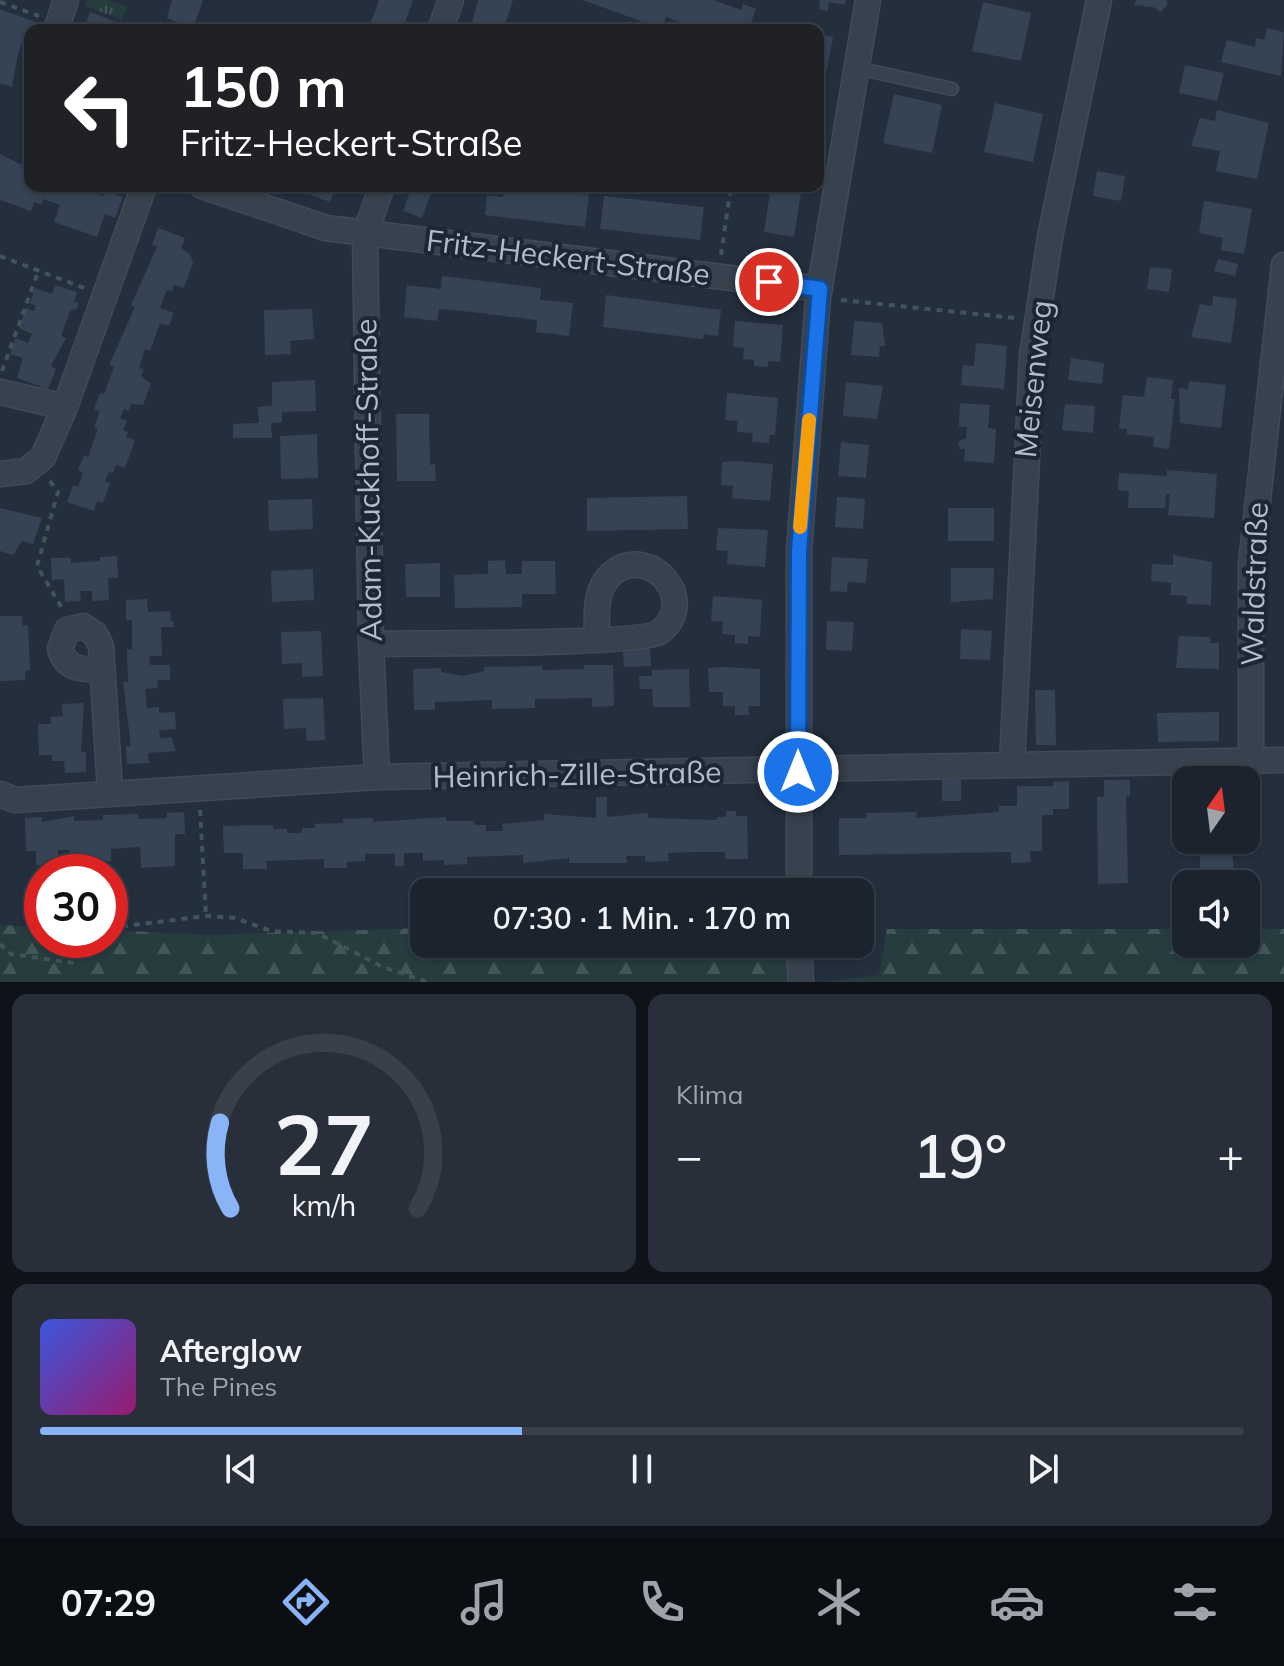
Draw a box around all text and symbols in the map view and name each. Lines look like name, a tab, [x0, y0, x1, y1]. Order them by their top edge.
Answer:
text: 150 m	[180, 51, 347, 121]
icon: left	[48, 56, 152, 160]
text: Fritz-Heckert-Straße	[180, 120, 522, 165]
street label: Fritz-Heckert-Straße	[424, 221, 712, 293]
pin	[735, 248, 803, 316]
icon: arrive	[747, 260, 791, 304]
street label: Meisenweg	[1006, 298, 1060, 459]
street label: Adam-Kuckhoff-Straße	[346, 318, 390, 642]
street label: Waldstraße	[1232, 501, 1276, 667]
position arrow	[756, 730, 840, 814]
street label: Heinrich-Zille-Straße	[432, 752, 722, 796]
north arrow	[1172, 766, 1260, 854]
map controls	[1172, 766, 1260, 958]
speed limit sign: 30	[24, 854, 128, 958]
button: sound	[1172, 870, 1260, 958]
text: 07:30 · 1 Min. · 170 m	[493, 899, 791, 937]
text: Klima	[676, 1078, 743, 1111]
text: 27	[274, 1091, 374, 1196]
text: 19°	[913, 1118, 1007, 1193]
text: −	[676, 1128, 702, 1183]
text: +	[1218, 1128, 1244, 1183]
text: km/h	[292, 1187, 356, 1223]
text: Afterglow	[160, 1332, 302, 1370]
text: The Pines	[160, 1370, 277, 1403]
icon: previous	[219, 1447, 263, 1491]
icon: pause	[620, 1447, 664, 1491]
icon: next	[1021, 1447, 1065, 1491]
icon: directions	[278, 1574, 334, 1630]
icon: music	[456, 1574, 512, 1630]
icon: phone	[634, 1574, 690, 1630]
icon: climate	[811, 1574, 867, 1630]
icon: car	[989, 1574, 1045, 1630]
icon: filters	[1167, 1574, 1223, 1630]
text: 07:29	[61, 1580, 156, 1625]

